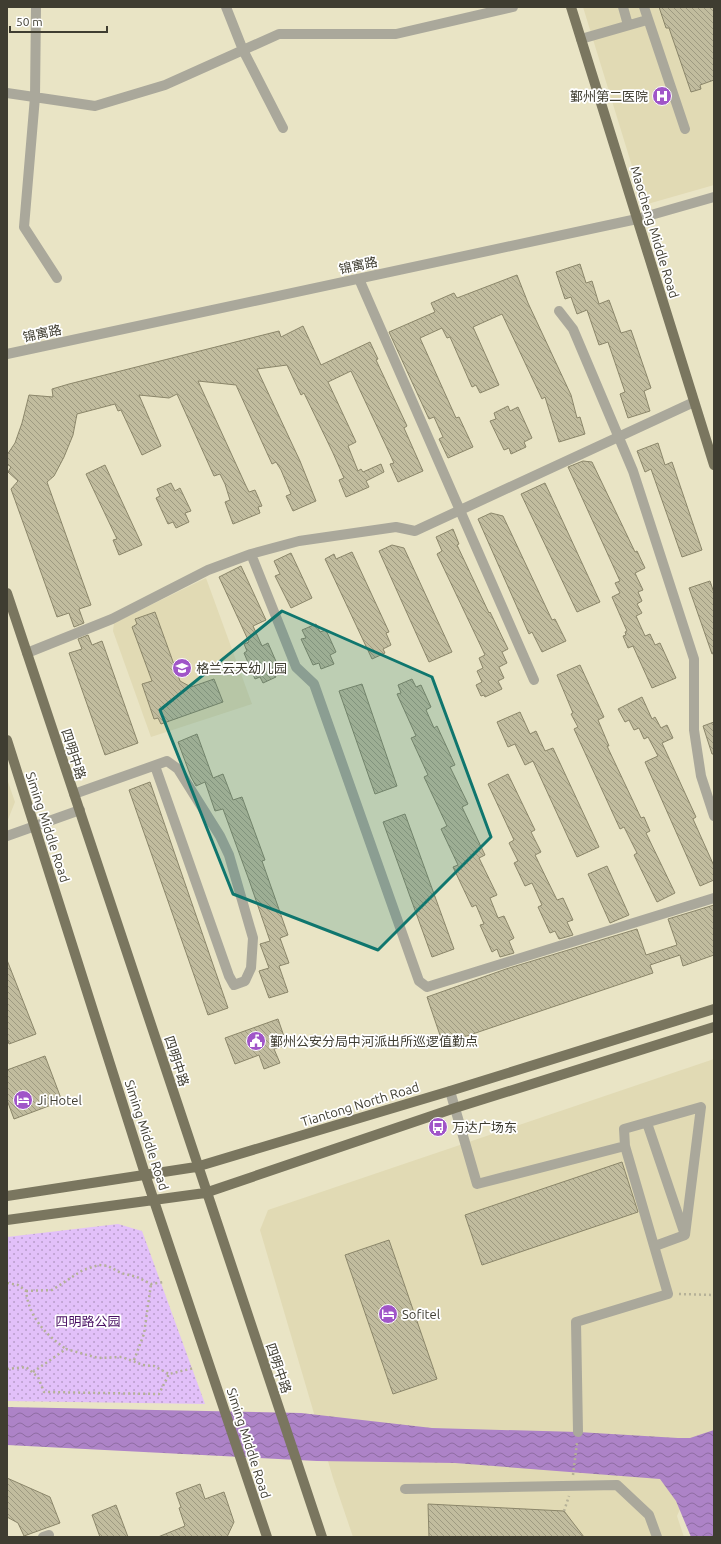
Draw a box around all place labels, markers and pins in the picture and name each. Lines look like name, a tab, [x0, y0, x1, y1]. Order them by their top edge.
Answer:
hospital icon: 鄞州第二医院	[651, 85, 673, 107]
place label: 鄞州第二医院	[570, 89, 648, 103]
school or university icon: 格兰云天幼儿园	[171, 657, 193, 679]
place label: 格兰云天幼儿园	[196, 661, 287, 675]
public building icon: 鄞州公安分局中河派出所巡逻值勤点	[245, 1030, 267, 1052]
place label: 鄞州公安分局中河派出所巡逻值勤点	[270, 1034, 478, 1048]
hotel icon: Ji Hotel	[12, 1089, 34, 1111]
place label: Ji Hotel	[37, 1093, 82, 1107]
bus stop icon: 万达广场东	[427, 1116, 449, 1138]
place label: 万达广场东	[452, 1120, 517, 1134]
hotel icon: Sofitel	[377, 1303, 399, 1325]
place label: Sofitel	[402, 1307, 441, 1321]

